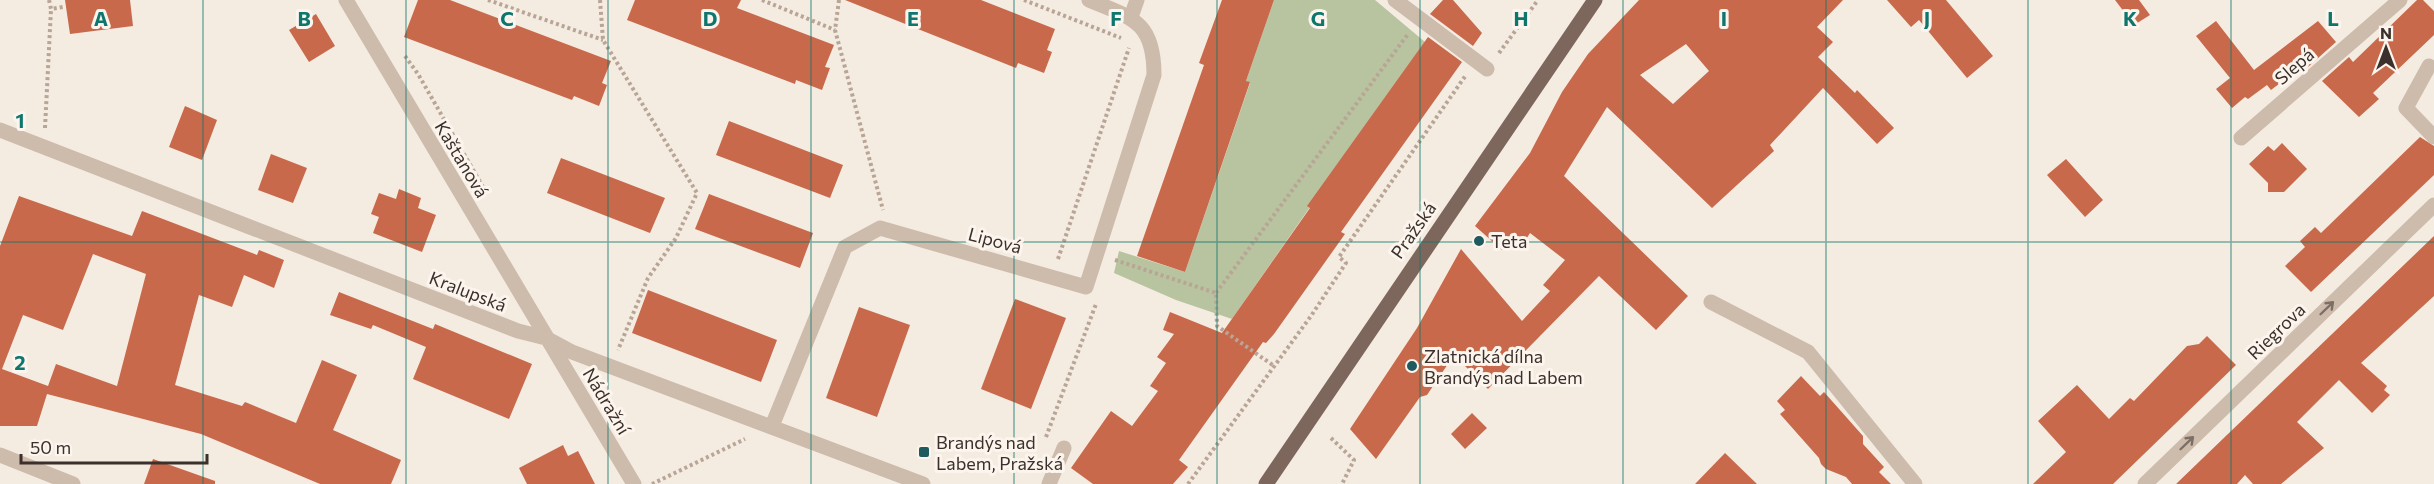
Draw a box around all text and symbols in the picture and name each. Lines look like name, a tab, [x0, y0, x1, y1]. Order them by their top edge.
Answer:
text: A	[94, 6, 108, 30]
text: B	[297, 6, 311, 30]
text: C	[500, 6, 514, 30]
text: D	[703, 6, 717, 30]
text: E	[907, 6, 919, 30]
text: F	[1110, 6, 1122, 30]
text: G	[1311, 6, 1325, 30]
text: H	[1514, 6, 1529, 30]
text: I	[1721, 6, 1727, 30]
text: J	[1924, 6, 1930, 30]
text: K	[2123, 6, 2137, 30]
text: L	[2327, 6, 2339, 30]
north arrow	[2356, 18, 2416, 78]
text: N	[2380, 23, 2392, 42]
street label: Slepá	[2270, 43, 2318, 89]
text: 1	[15, 108, 25, 132]
street label: Kaštanová	[431, 117, 493, 201]
street label: Pražská	[1386, 197, 1440, 263]
street label: Lipová	[966, 222, 1024, 258]
place label: Teta	[1491, 230, 1527, 252]
marker: Teta	[1472, 234, 1486, 248]
street label: Kralupská	[426, 266, 510, 316]
street label: Riegrova	[2243, 298, 2309, 364]
one-way arrow	[2320, 301, 2335, 315]
place label: Zlatnická dílna Brandýs nad Labem	[1424, 345, 1583, 388]
text: 2	[14, 350, 26, 374]
marker: Zlatnická dílna Brandýs nad Labem	[1405, 359, 1419, 373]
street label: Nádražní	[579, 364, 636, 439]
scale bar	[21, 427, 207, 465]
place label: Brandýs nad Labem, Pražská	[936, 431, 1063, 474]
text: 50 m	[30, 436, 71, 458]
one-way arrow	[2179, 437, 2194, 451]
marker: Brandýs nad Labem, Pražská	[917, 445, 931, 459]

